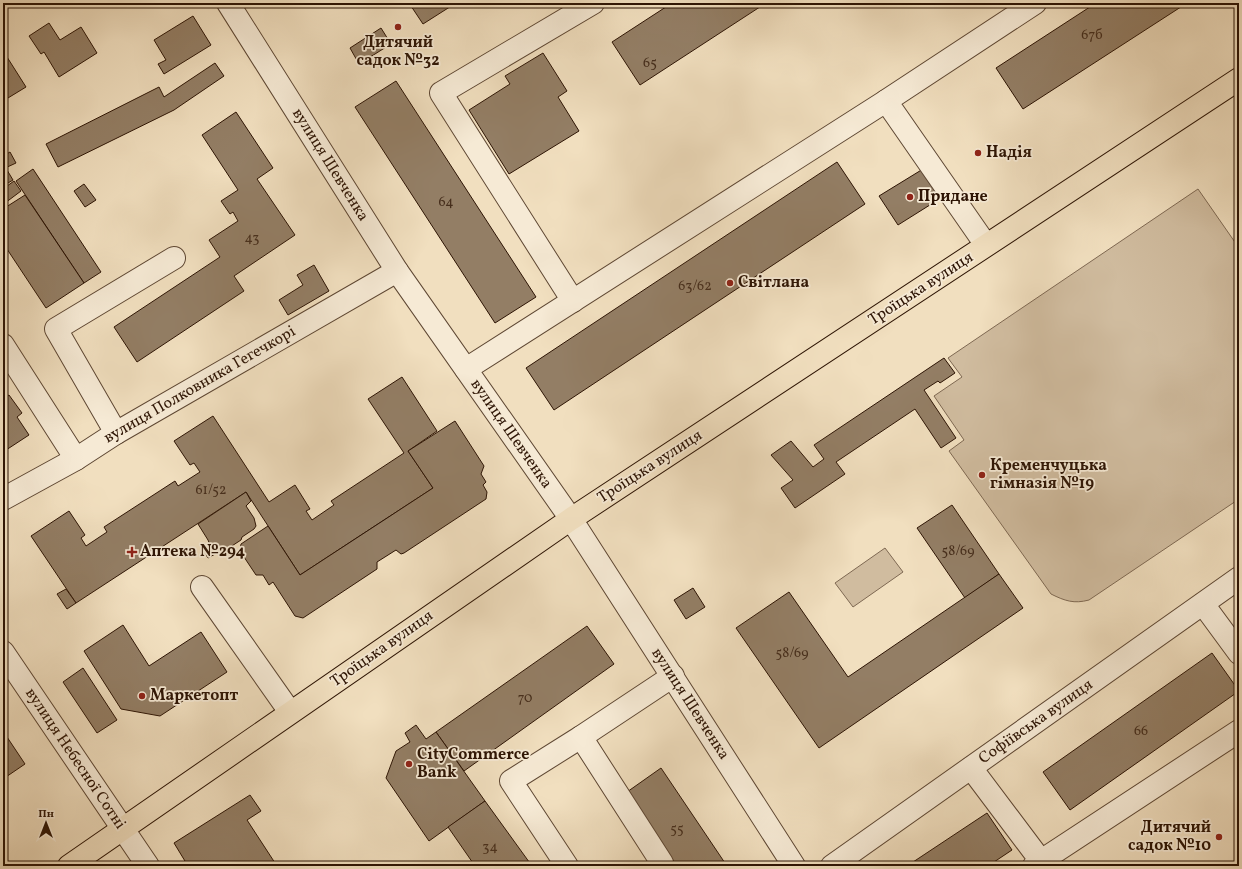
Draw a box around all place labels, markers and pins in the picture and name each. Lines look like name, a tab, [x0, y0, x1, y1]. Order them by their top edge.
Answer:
marker: Дитячий садок №32	[393, 22, 403, 32]
place label: Дитячий садок №32	[356, 32, 440, 72]
place label: Надія	[986, 142, 1032, 164]
marker: Надія	[973, 148, 983, 158]
place label: Придане	[918, 186, 988, 208]
marker: Придане	[905, 192, 915, 202]
place label: Світлана	[738, 272, 809, 294]
marker: Світлана	[725, 278, 735, 288]
place label: Кременчуцька гімназія №19	[990, 455, 1107, 495]
marker: Кременчуцька гімназія №19	[977, 470, 987, 480]
place label: Аптека №294	[140, 541, 246, 563]
marker: Аптека №294	[127, 547, 137, 557]
place label: Маркетопт	[150, 685, 238, 707]
marker: Маркетопт	[137, 691, 147, 701]
place label: CityCommerce Bank	[417, 744, 529, 784]
marker: CityCommerce Bank	[404, 759, 414, 769]
place label: Дитячий садок №10	[1128, 817, 1211, 857]
marker: Дитячий садок №10	[1214, 832, 1224, 842]

